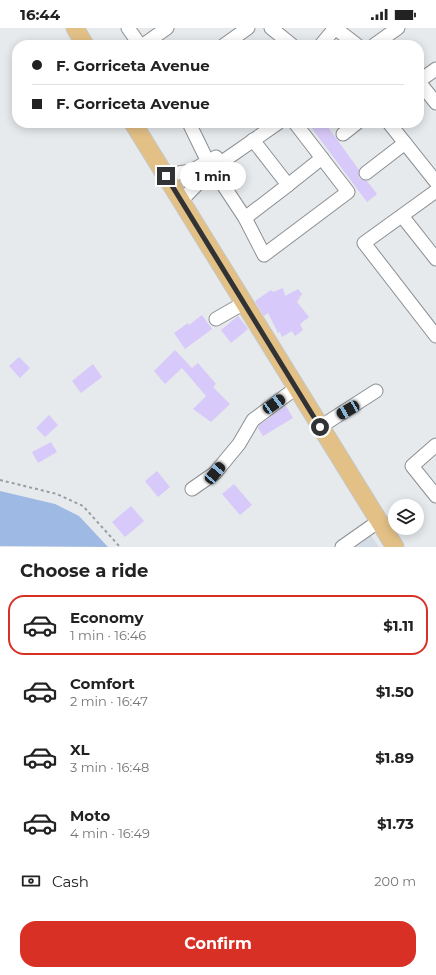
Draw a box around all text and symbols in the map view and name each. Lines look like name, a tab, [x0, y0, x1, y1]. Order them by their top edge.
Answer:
text: 16:44	[20, 5, 60, 24]
text: F. Gorriceta Avenue	[56, 56, 210, 75]
text: F. Gorriceta Avenue	[56, 94, 210, 113]
callout: 1 min	[180, 162, 246, 190]
route end	[157, 167, 175, 185]
text: 1 min	[195, 168, 231, 184]
car	[261, 392, 287, 416]
car	[335, 399, 361, 421]
route start	[311, 418, 329, 436]
car	[203, 460, 227, 486]
map controls	[388, 499, 424, 535]
button: layers	[388, 499, 424, 535]
text: Choose a ride	[20, 560, 148, 582]
icon: car	[22, 607, 58, 643]
text: Economy	[70, 608, 143, 627]
text: $1.11	[383, 616, 414, 635]
text: 1 min · 16:46	[70, 627, 146, 643]
icon: car	[22, 673, 58, 709]
text: Comfort	[70, 674, 135, 693]
text: $1.50	[376, 682, 414, 701]
text: 2 min · 16:47	[70, 693, 148, 709]
icon: car	[22, 739, 58, 775]
text: XL	[70, 740, 89, 759]
text: $1.89	[375, 748, 414, 767]
text: 3 min · 16:48	[70, 759, 149, 775]
icon: car	[22, 805, 58, 841]
text: Moto	[70, 806, 110, 825]
text: $1.73	[377, 814, 414, 833]
text: 4 min · 16:49	[70, 825, 150, 841]
icon: cash	[20, 870, 42, 892]
text: Cash	[52, 872, 89, 891]
text: 200 m	[374, 873, 416, 889]
button: Confirm	[20, 921, 416, 967]

